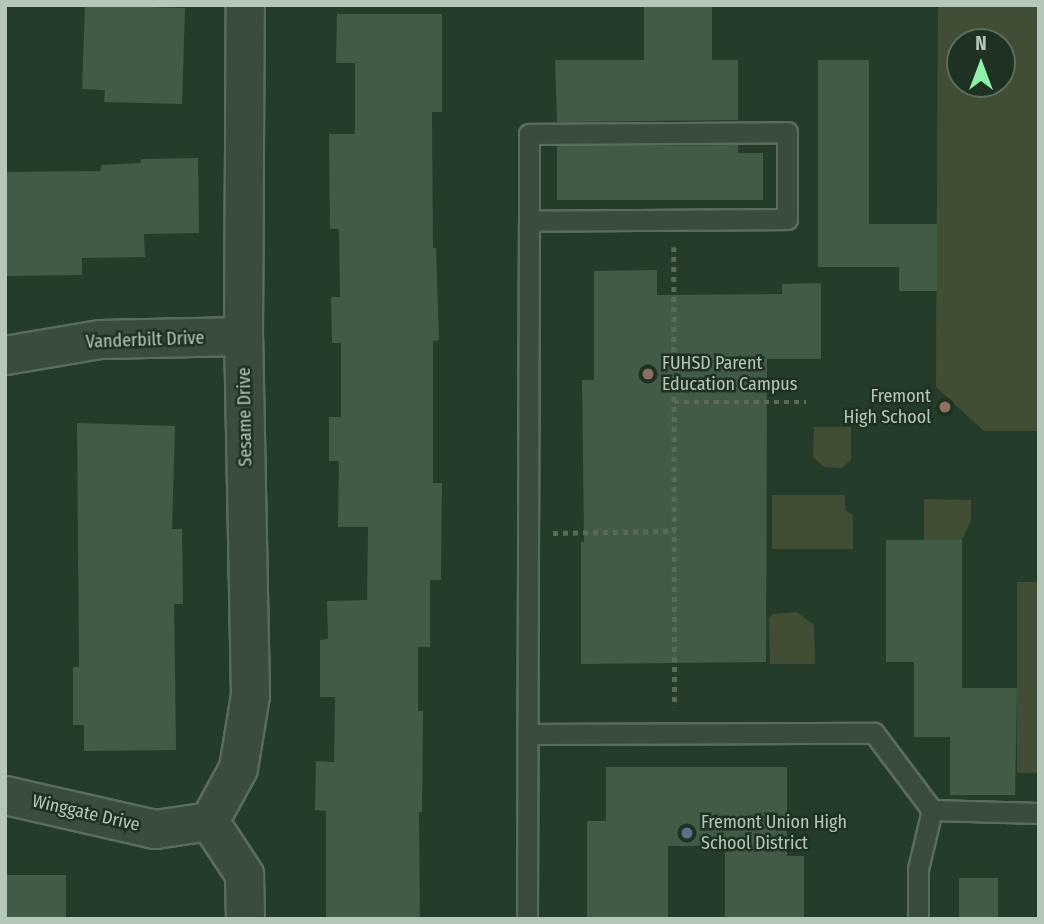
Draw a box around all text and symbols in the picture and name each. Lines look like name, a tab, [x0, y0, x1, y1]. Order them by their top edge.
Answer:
north arrow	[946, 28, 1016, 98]
text: N	[975, 32, 987, 55]
street label: Vanderbilt Drive	[85, 327, 205, 353]
place label: FUHSD Parent Education Campus	[662, 353, 797, 396]
marker: FUHSD Parent Education Campus	[640, 366, 656, 382]
street label: Sesame Drive	[233, 367, 257, 467]
place label: Fremont High School	[844, 386, 931, 428]
marker: Fremont High School	[937, 399, 953, 415]
street label: Winggate Drive	[30, 790, 142, 836]
place label: Fremont Union High School District	[701, 812, 847, 854]
marker: Fremont Union High School District	[679, 825, 695, 841]

